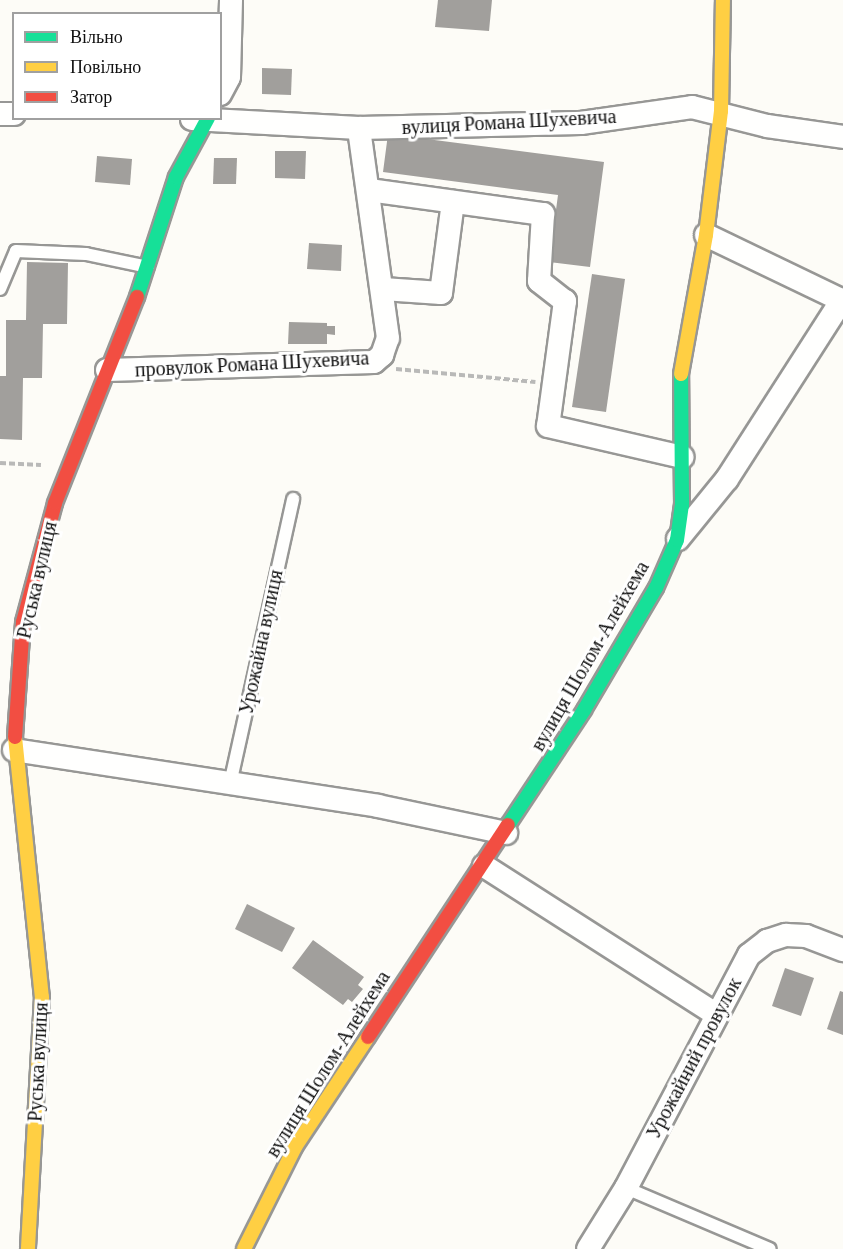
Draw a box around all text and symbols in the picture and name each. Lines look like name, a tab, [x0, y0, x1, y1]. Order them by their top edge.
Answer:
legend	[12, 12, 222, 120]
text: Вільно	[70, 27, 123, 47]
text: Повільно	[70, 57, 141, 77]
text: Затор	[70, 87, 112, 107]
street label: вулиця Романа Шухевича	[401, 104, 617, 140]
street label: провулок Романа Шухевича	[134, 346, 370, 382]
street label: Руська вулиця	[12, 519, 62, 641]
street label: вулиця Шолом-Алейхема	[526, 557, 654, 755]
street label: Урожайна вулиця	[234, 568, 288, 716]
street label: вулиця Шолом-Алейхема	[261, 966, 395, 1162]
street label: Урожайний провулок	[641, 973, 747, 1143]
street label: Руська вулиця	[23, 1002, 53, 1122]

